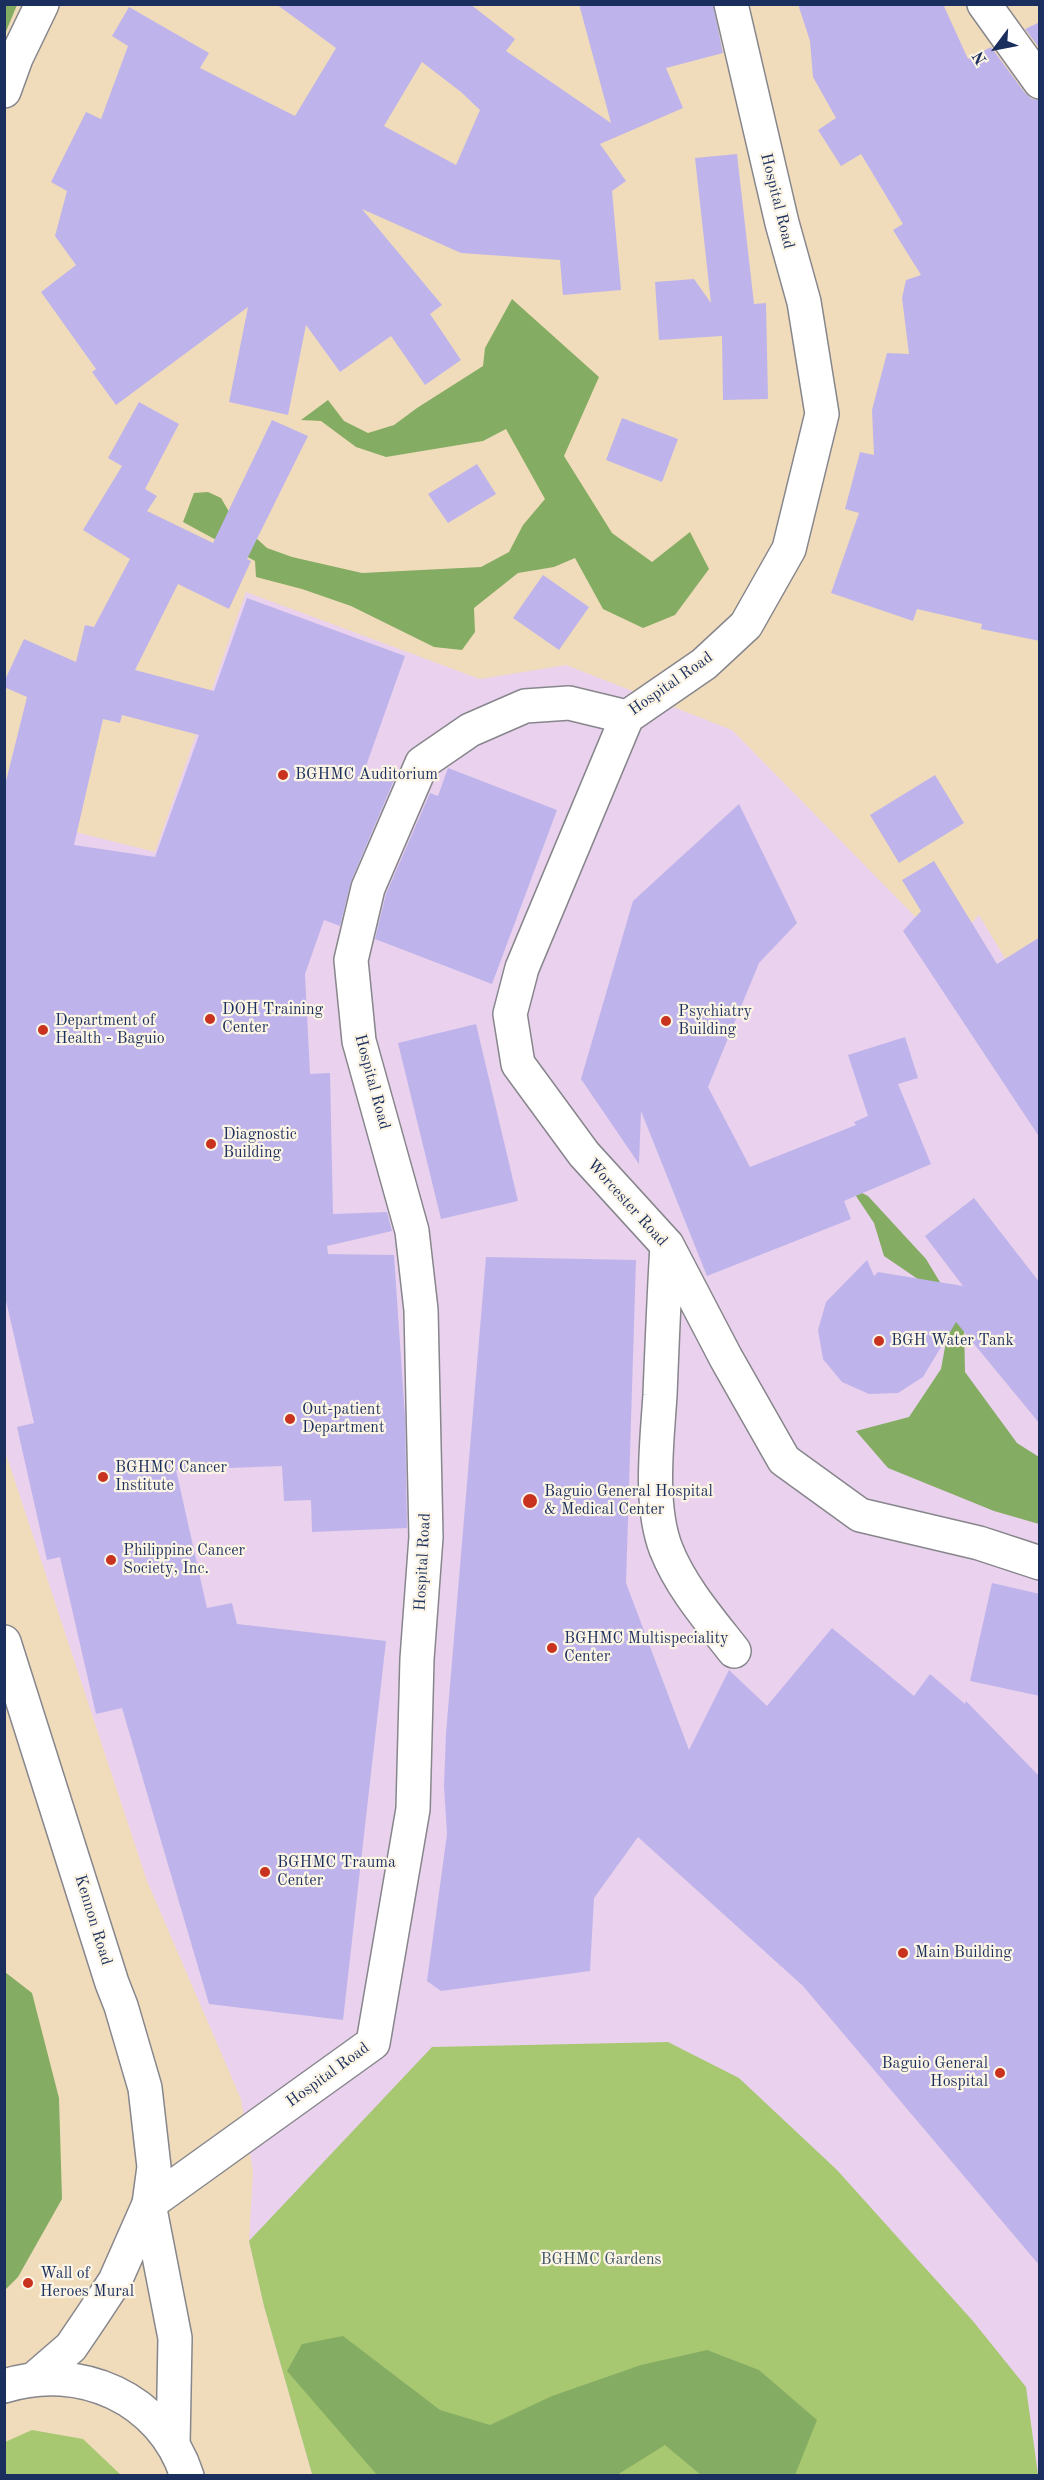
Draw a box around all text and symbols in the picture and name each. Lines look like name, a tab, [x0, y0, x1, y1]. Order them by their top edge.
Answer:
north arrow	[966, 18, 1026, 78]
text: N	[971, 48, 991, 67]
street label: Hospital Road	[756, 151, 798, 251]
street label: Hospital Road	[625, 648, 717, 720]
place label: BGHMC Auditorium	[295, 765, 438, 785]
marker: BGHMC Auditorium	[276, 768, 290, 782]
place label: DOH Training Center	[222, 1000, 323, 1038]
place label: Psychiatry Building	[678, 1002, 752, 1040]
place label: Department of Health - Baguio	[55, 1011, 165, 1049]
marker: DOH Training Center	[203, 1012, 217, 1026]
marker: Psychiatry Building	[659, 1014, 673, 1028]
marker: Department of Health - Baguio	[36, 1023, 50, 1037]
street label: Hospital Road	[350, 1032, 394, 1132]
place label: Diagnostic Building	[223, 1125, 297, 1163]
marker: Diagnostic Building	[204, 1137, 218, 1151]
street label: Worcester Road	[583, 1155, 671, 1251]
place label: BGH Water Tank	[891, 1331, 1014, 1351]
marker: BGH Water Tank	[872, 1334, 886, 1348]
place label: Out-patient Department	[302, 1400, 384, 1438]
marker: Out-patient Department	[283, 1412, 297, 1426]
place label: BGHMC Cancer Institute	[115, 1458, 227, 1496]
marker: BGHMC Cancer Institute	[96, 1470, 110, 1484]
place label: Baguio General Hospital & Medical Center	[544, 1482, 713, 1520]
marker: Baguio General Hospital & Medical Center	[521, 1492, 539, 1510]
street label: Hospital Road	[411, 1513, 435, 1611]
place label: Philippine Cancer Society, Inc.	[123, 1541, 245, 1579]
marker: Philippine Cancer Society, Inc.	[104, 1553, 118, 1567]
place label: BGHMC Multispeciality Center	[564, 1629, 728, 1667]
marker: BGHMC Multispeciality Center	[545, 1641, 559, 1655]
place label: BGHMC Trauma Center	[277, 1853, 396, 1891]
marker: BGHMC Trauma Center	[258, 1865, 272, 1879]
street label: Kennon Road	[70, 1873, 116, 1967]
place label: Main Building	[915, 1943, 1012, 1963]
marker: Main Building	[896, 1946, 910, 1960]
street label: Hospital Road	[283, 2038, 373, 2112]
place label: Baguio General Hospital	[881, 2054, 988, 2092]
marker: Baguio General Hospital	[993, 2066, 1007, 2080]
park label: BGHMC Gardens	[540, 2250, 662, 2270]
place label: Wall of Heroes Mural	[40, 2264, 134, 2302]
marker: Wall of Heroes Mural	[21, 2276, 35, 2290]

